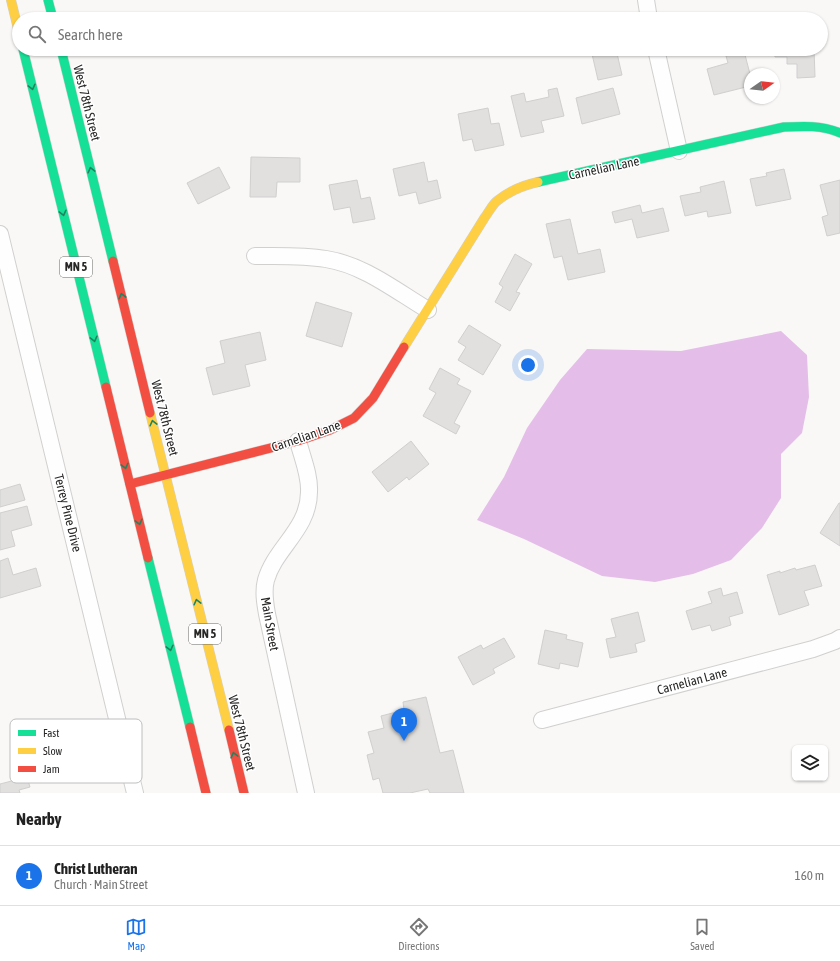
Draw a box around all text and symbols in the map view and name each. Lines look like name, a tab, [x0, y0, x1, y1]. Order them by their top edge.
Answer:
search box	[12, 12, 828, 56]
icon: search	[26, 23, 48, 45]
text: Search here	[58, 26, 123, 43]
street label: West 78th Street	[70, 64, 104, 143]
north arrow	[744, 68, 780, 104]
one-way arrow	[28, 84, 36, 90]
street label: Carnelian Lane	[567, 153, 641, 183]
one-way arrow	[87, 167, 95, 174]
one-way arrow	[59, 210, 67, 216]
road number: MN 5	[60, 257, 92, 277]
one-way arrow	[118, 293, 127, 300]
one-way arrow	[90, 336, 98, 343]
your location	[518, 355, 538, 375]
street label: West 78th Street	[148, 379, 182, 458]
street label: Carnelian Lane	[270, 417, 342, 455]
one-way arrow	[149, 419, 158, 426]
one-way arrow	[121, 462, 129, 469]
street label: Terrey Pine Drive	[51, 473, 85, 554]
one-way arrow	[135, 519, 143, 525]
street label: Main Street	[258, 596, 282, 652]
one-way arrow	[193, 598, 202, 605]
road number: MN 5	[189, 624, 221, 644]
one-way arrow	[166, 645, 174, 651]
street label: Carnelian Lane	[655, 664, 729, 698]
street label: West 78th Street	[225, 694, 259, 773]
pin: 1	[391, 708, 417, 741]
legend	[10, 719, 142, 783]
text: Fast	[43, 727, 59, 739]
text: Slow	[43, 745, 62, 757]
map controls	[792, 745, 828, 781]
button: layers	[792, 745, 828, 781]
one-way arrow	[231, 752, 239, 758]
text: Jam	[43, 763, 60, 775]
text: Nearby	[16, 809, 62, 829]
text: Christ Lutheran	[54, 860, 137, 877]
text: 1	[26, 868, 32, 883]
text: 160 m	[795, 868, 824, 883]
text: Church · Main Street	[54, 877, 148, 892]
tab: Map	[125, 916, 147, 952]
tab: Directions	[398, 916, 439, 952]
tab: Saved	[690, 916, 715, 952]

